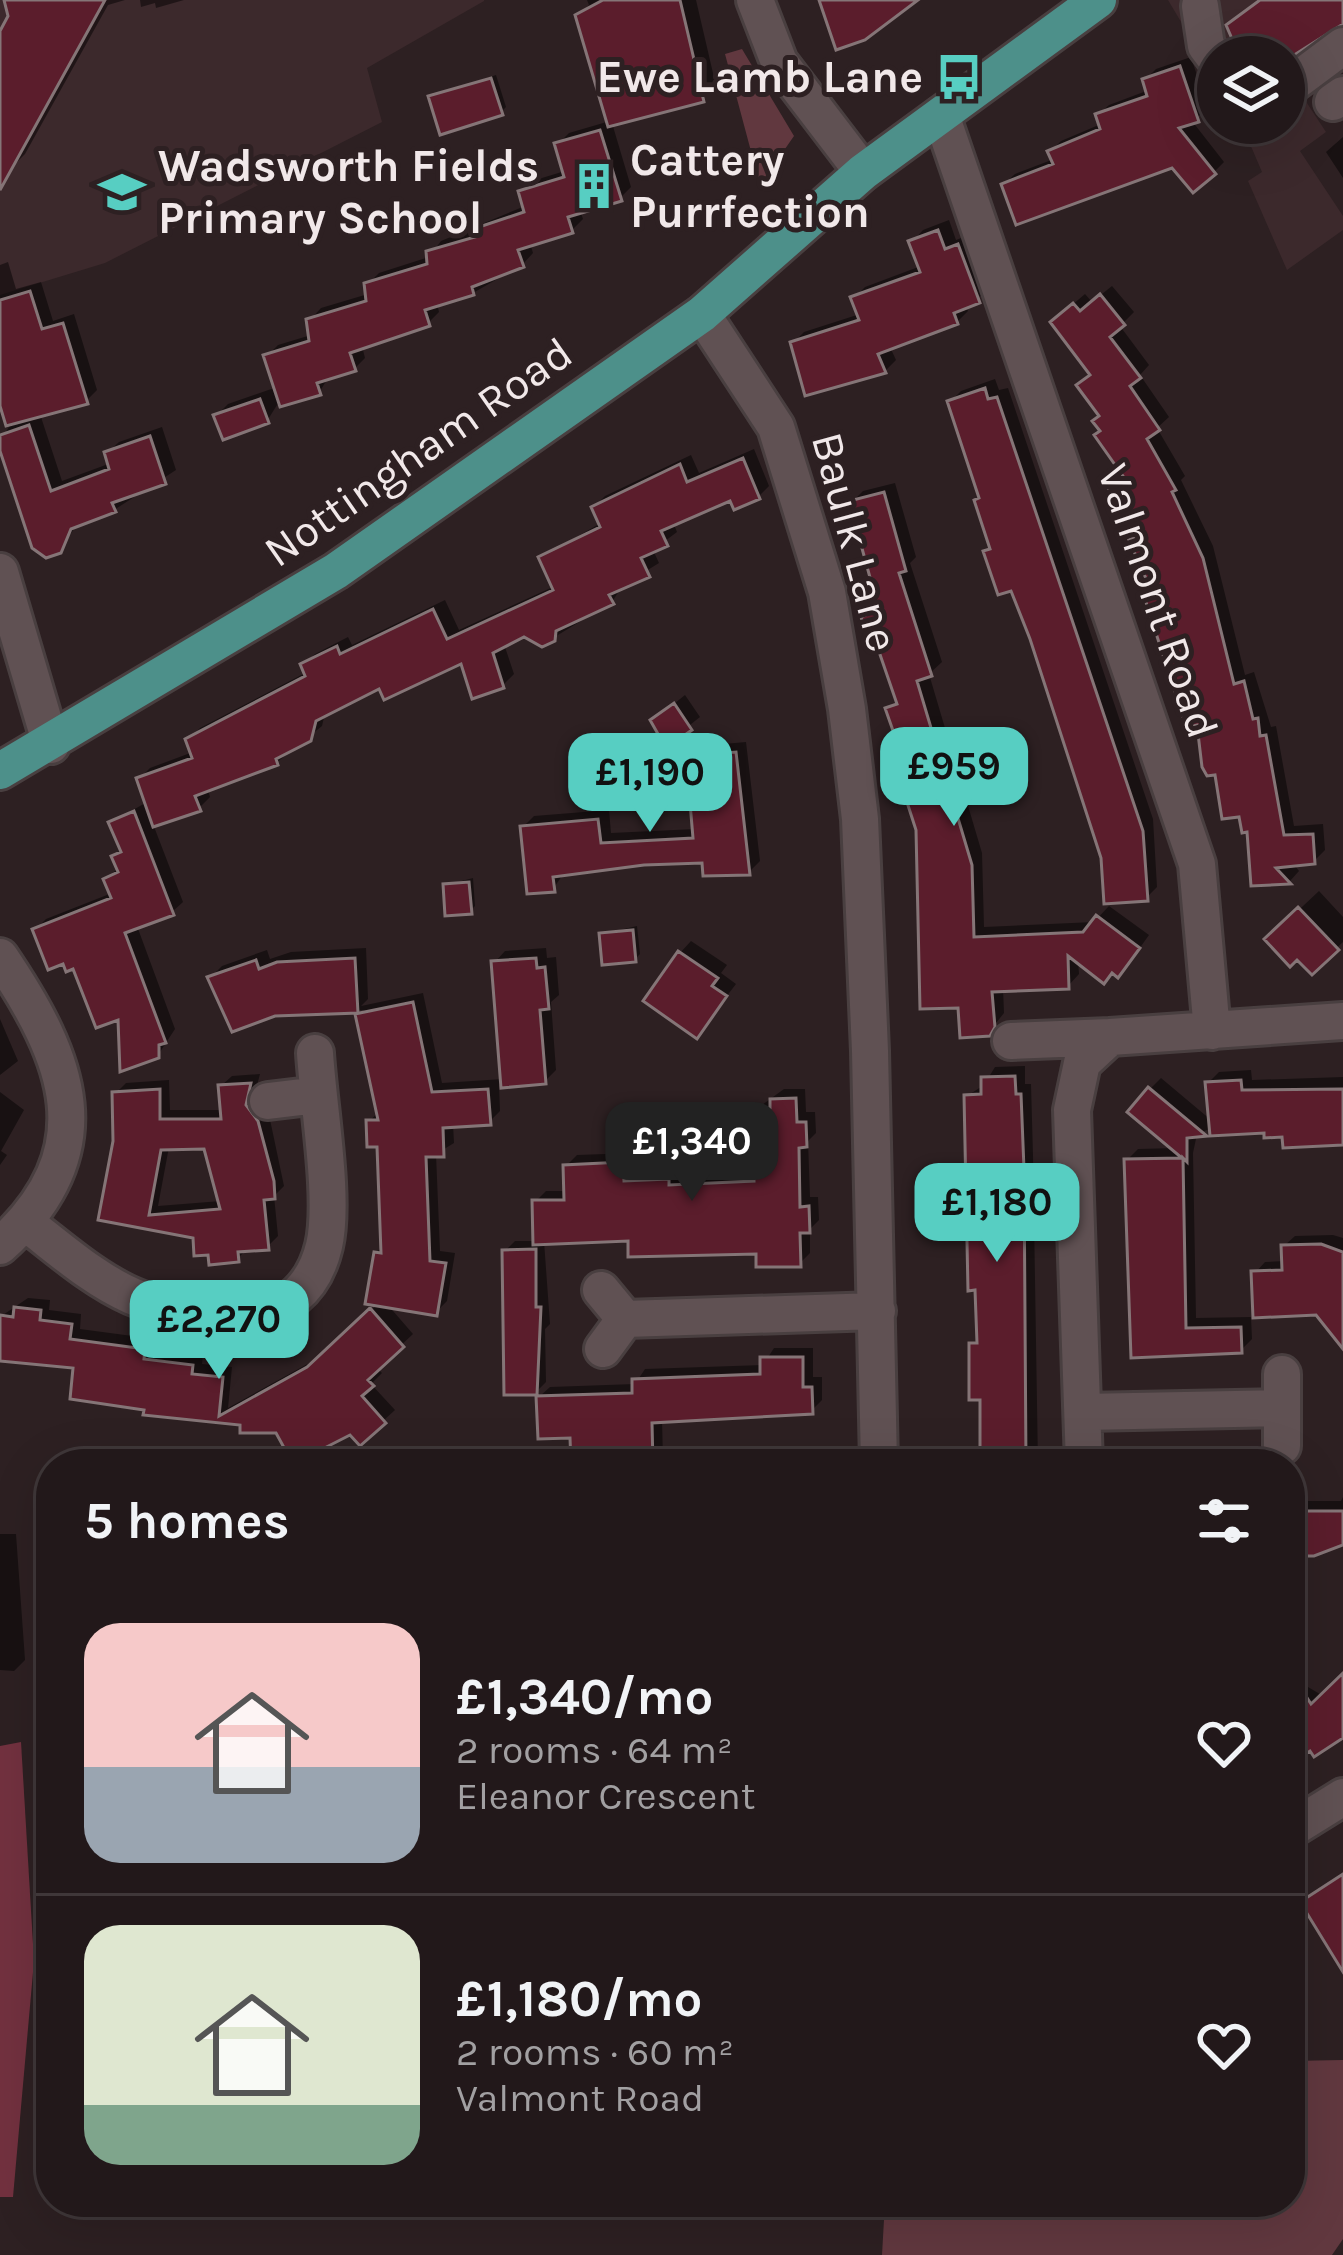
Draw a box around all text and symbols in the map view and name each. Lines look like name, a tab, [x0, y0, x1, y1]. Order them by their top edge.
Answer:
map controls	[1197, 36, 1305, 144]
button: layers	[1197, 36, 1305, 144]
place label: Ewe Lamb Lane	[597, 51, 923, 103]
bus stop icon: Ewe Lamb Lane	[934, 52, 984, 102]
place label: Cattery Purrfection	[630, 134, 870, 238]
place label: Wadsworth Fields Primary School	[158, 140, 539, 245]
building icon: Cattery Purrfection	[569, 161, 619, 211]
school or university icon: Wadsworth Fields Primary School	[97, 167, 147, 217]
street label: Nottingham Road	[254, 326, 582, 578]
street label: Baulk Lane	[801, 427, 909, 657]
street label: Valmont Road	[1087, 457, 1229, 745]
pin: £959	[883, 727, 1025, 829]
pin: £1,190	[552, 733, 748, 835]
text: £959	[907, 743, 1001, 789]
text: £1,190	[595, 749, 705, 795]
pin: £1,340	[594, 1102, 790, 1204]
text: £1,340	[632, 1118, 752, 1164]
pin: £1,180	[899, 1163, 1095, 1265]
text: £1,180	[941, 1179, 1053, 1225]
pin: £2,270	[121, 1280, 317, 1382]
text: £2,270	[157, 1296, 281, 1342]
icon: filters	[1191, 1488, 1257, 1554]
text: 5 homes	[84, 1491, 290, 1551]
text: £1,340/mo	[456, 1667, 713, 1727]
icon: home	[180, 1671, 324, 1815]
icon: heart	[1191, 1710, 1257, 1776]
text: 2 rooms · 64 m²	[456, 1727, 733, 1773]
text: Eleanor Crescent	[456, 1773, 755, 1819]
text: £1,180/mo	[456, 1969, 702, 2029]
icon: home	[180, 1973, 324, 2117]
icon: heart	[1191, 2012, 1257, 2078]
text: 2 rooms · 60 m²	[456, 2029, 734, 2075]
text: Valmont Road	[456, 2075, 704, 2121]

